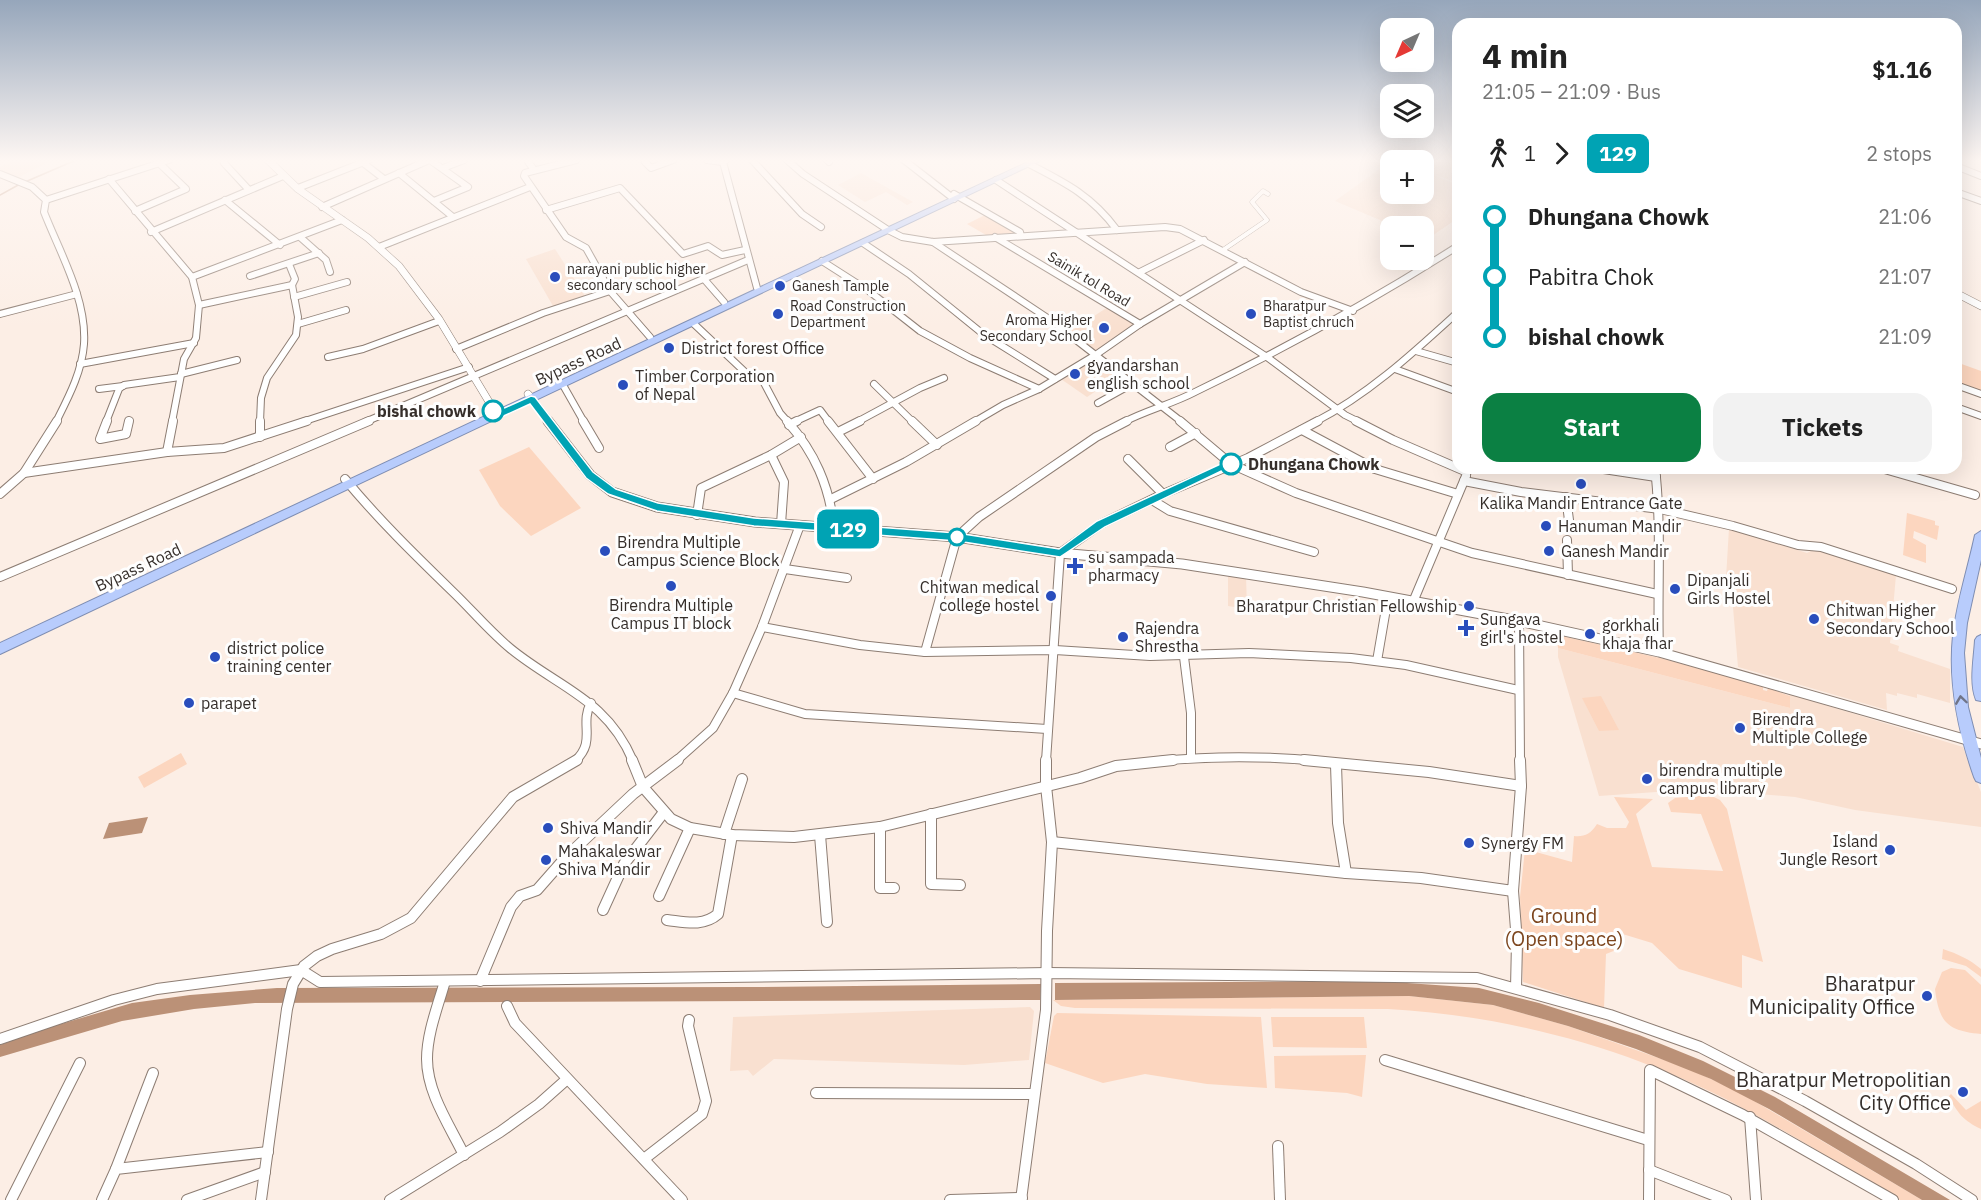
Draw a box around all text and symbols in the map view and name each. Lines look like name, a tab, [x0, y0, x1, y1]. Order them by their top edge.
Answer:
north arrow	[1380, 18, 1434, 72]
map controls	[1380, 18, 1434, 270]
text: 4 min	[1482, 34, 1568, 77]
text: $1.16	[1872, 55, 1932, 84]
text: 21:05 – 21:09 · Bus	[1482, 78, 1661, 105]
button: layers	[1380, 84, 1434, 138]
icon: walk	[1482, 137, 1515, 170]
icon: forward	[1545, 137, 1578, 170]
text: 129	[1599, 139, 1637, 167]
text: 1	[1524, 140, 1536, 167]
text: 2 stops	[1866, 140, 1932, 167]
button: +	[1380, 150, 1434, 204]
text: Dhungana Chowk	[1528, 202, 1709, 231]
text: 21:06	[1878, 203, 1932, 230]
button: −	[1380, 216, 1434, 270]
street label: Sainik tol Road	[1044, 247, 1134, 311]
place label: narayani public higher secondary school	[567, 260, 705, 294]
text: Pabitra Chok	[1528, 262, 1654, 291]
text: 21:07	[1878, 263, 1932, 290]
marker: narayani public higher secondary school	[548, 270, 562, 284]
place label: Ganesh Tample	[792, 277, 890, 295]
marker: Ganesh Tample	[773, 279, 787, 293]
place label: Road Construction Department	[790, 297, 906, 331]
place label: Bharatpur Baptist chruch	[1263, 297, 1354, 331]
marker: Road Construction Department	[771, 307, 785, 321]
marker: Bharatpur Baptist chruch	[1244, 307, 1258, 321]
place label: Aroma Higher Secondary School	[980, 311, 1092, 345]
marker: Aroma Higher Secondary School	[1097, 321, 1111, 335]
text: bishal chowk	[1528, 322, 1664, 351]
text: 21:09	[1878, 323, 1932, 350]
street label: Bypass Road	[532, 332, 624, 390]
place label: District forest Office	[681, 338, 825, 358]
marker: District forest Office	[662, 341, 676, 355]
place label: gyandarshan english school	[1087, 355, 1190, 393]
place label: Timber Corporation of Nepal	[635, 366, 775, 404]
marker: gyandarshan english school	[1068, 367, 1082, 381]
marker: Timber Corporation of Nepal	[616, 378, 630, 392]
button: Start	[1482, 393, 1701, 462]
button: Tickets	[1713, 393, 1932, 462]
marker: bishal chowk	[482, 400, 504, 422]
place label: bishal chowk	[377, 401, 477, 421]
marker: Dhungana Chowk	[1220, 453, 1242, 475]
place label: Dhungana Chowk	[1248, 454, 1380, 474]
marker: Kalika Mandir Entrance Gate	[1574, 477, 1588, 491]
place label: Kalika Mandir Entrance Gate	[1479, 493, 1683, 513]
line badge: 129	[814, 510, 882, 548]
text: 129	[829, 515, 867, 543]
place label: Hanuman Mandir	[1558, 516, 1681, 536]
marker: Hanuman Mandir	[1539, 519, 1553, 533]
unlabelled marker	[948, 528, 966, 546]
place label: Birendra Multiple Campus Science Block	[617, 532, 780, 570]
street label: Bypass Road	[92, 538, 184, 596]
place label: Ganesh Mandir	[1561, 541, 1669, 561]
marker: Birendra Multiple Campus Science Block	[598, 544, 612, 558]
marker: Ganesh Mandir	[1542, 544, 1556, 558]
place label: su sampada pharmacy	[1088, 547, 1175, 585]
marker: su sampada pharmacy	[1066, 557, 1084, 575]
place label: Dipanjali Girls Hostel	[1687, 570, 1771, 608]
place label: Chitwan medical college hostel	[920, 577, 1039, 615]
marker: Birendra Multiple Campus IT block	[664, 579, 678, 593]
marker: Dipanjali Girls Hostel	[1668, 582, 1682, 596]
marker: Chitwan medical college hostel	[1044, 589, 1058, 603]
place label: Birendra Multiple Campus IT block	[609, 595, 733, 633]
place label: Bharatpur Christian Fellowship	[1236, 596, 1457, 616]
marker: Bharatpur Christian Fellowship	[1462, 599, 1476, 613]
place label: Chitwan Higher Secondary School	[1826, 600, 1954, 638]
place label: Sungava girl's hostel	[1480, 609, 1563, 647]
marker: Chitwan Higher Secondary School	[1807, 612, 1821, 626]
place label: gorkhali khaja fhar	[1602, 615, 1673, 653]
place label: Rajendra Shrestha	[1135, 618, 1200, 656]
marker: Sungava girl's hostel	[1457, 619, 1475, 637]
marker: gorkhali khaja fhar	[1583, 627, 1597, 641]
marker: Rajendra Shrestha	[1116, 630, 1130, 644]
place label: district police training center	[227, 638, 332, 676]
marker: district police training center	[208, 650, 222, 664]
place label: parapet	[201, 693, 257, 713]
one-way arrow	[1956, 695, 1968, 704]
marker: parapet	[182, 696, 196, 710]
place label: Birendra Multiple College	[1752, 709, 1868, 747]
marker: Birendra Multiple College	[1733, 721, 1747, 735]
place label: birendra multiple campus library	[1659, 760, 1783, 798]
marker: birendra multiple campus library	[1640, 772, 1654, 786]
place label: Shiva Mandir	[560, 818, 652, 838]
marker: Shiva Mandir	[541, 821, 555, 835]
place label: Island Jungle Resort	[1779, 831, 1878, 869]
place label: Synergy FM	[1481, 833, 1564, 853]
marker: Synergy FM	[1462, 836, 1476, 850]
place label: Mahakaleswar Shiva Mandir	[558, 841, 662, 879]
marker: Island Jungle Resort	[1883, 843, 1897, 857]
marker: Mahakaleswar Shiva Mandir	[539, 853, 553, 867]
park label: Ground (Open space)	[1504, 902, 1624, 952]
place label: Bharatpur Municipality Office	[1749, 970, 1915, 1020]
marker: Bharatpur Municipality Office	[1920, 989, 1934, 1003]
place label: Bharatpur Metropolitian City Office	[1736, 1066, 1951, 1116]
marker: Bharatpur Metropolitian City Office	[1956, 1085, 1970, 1099]

